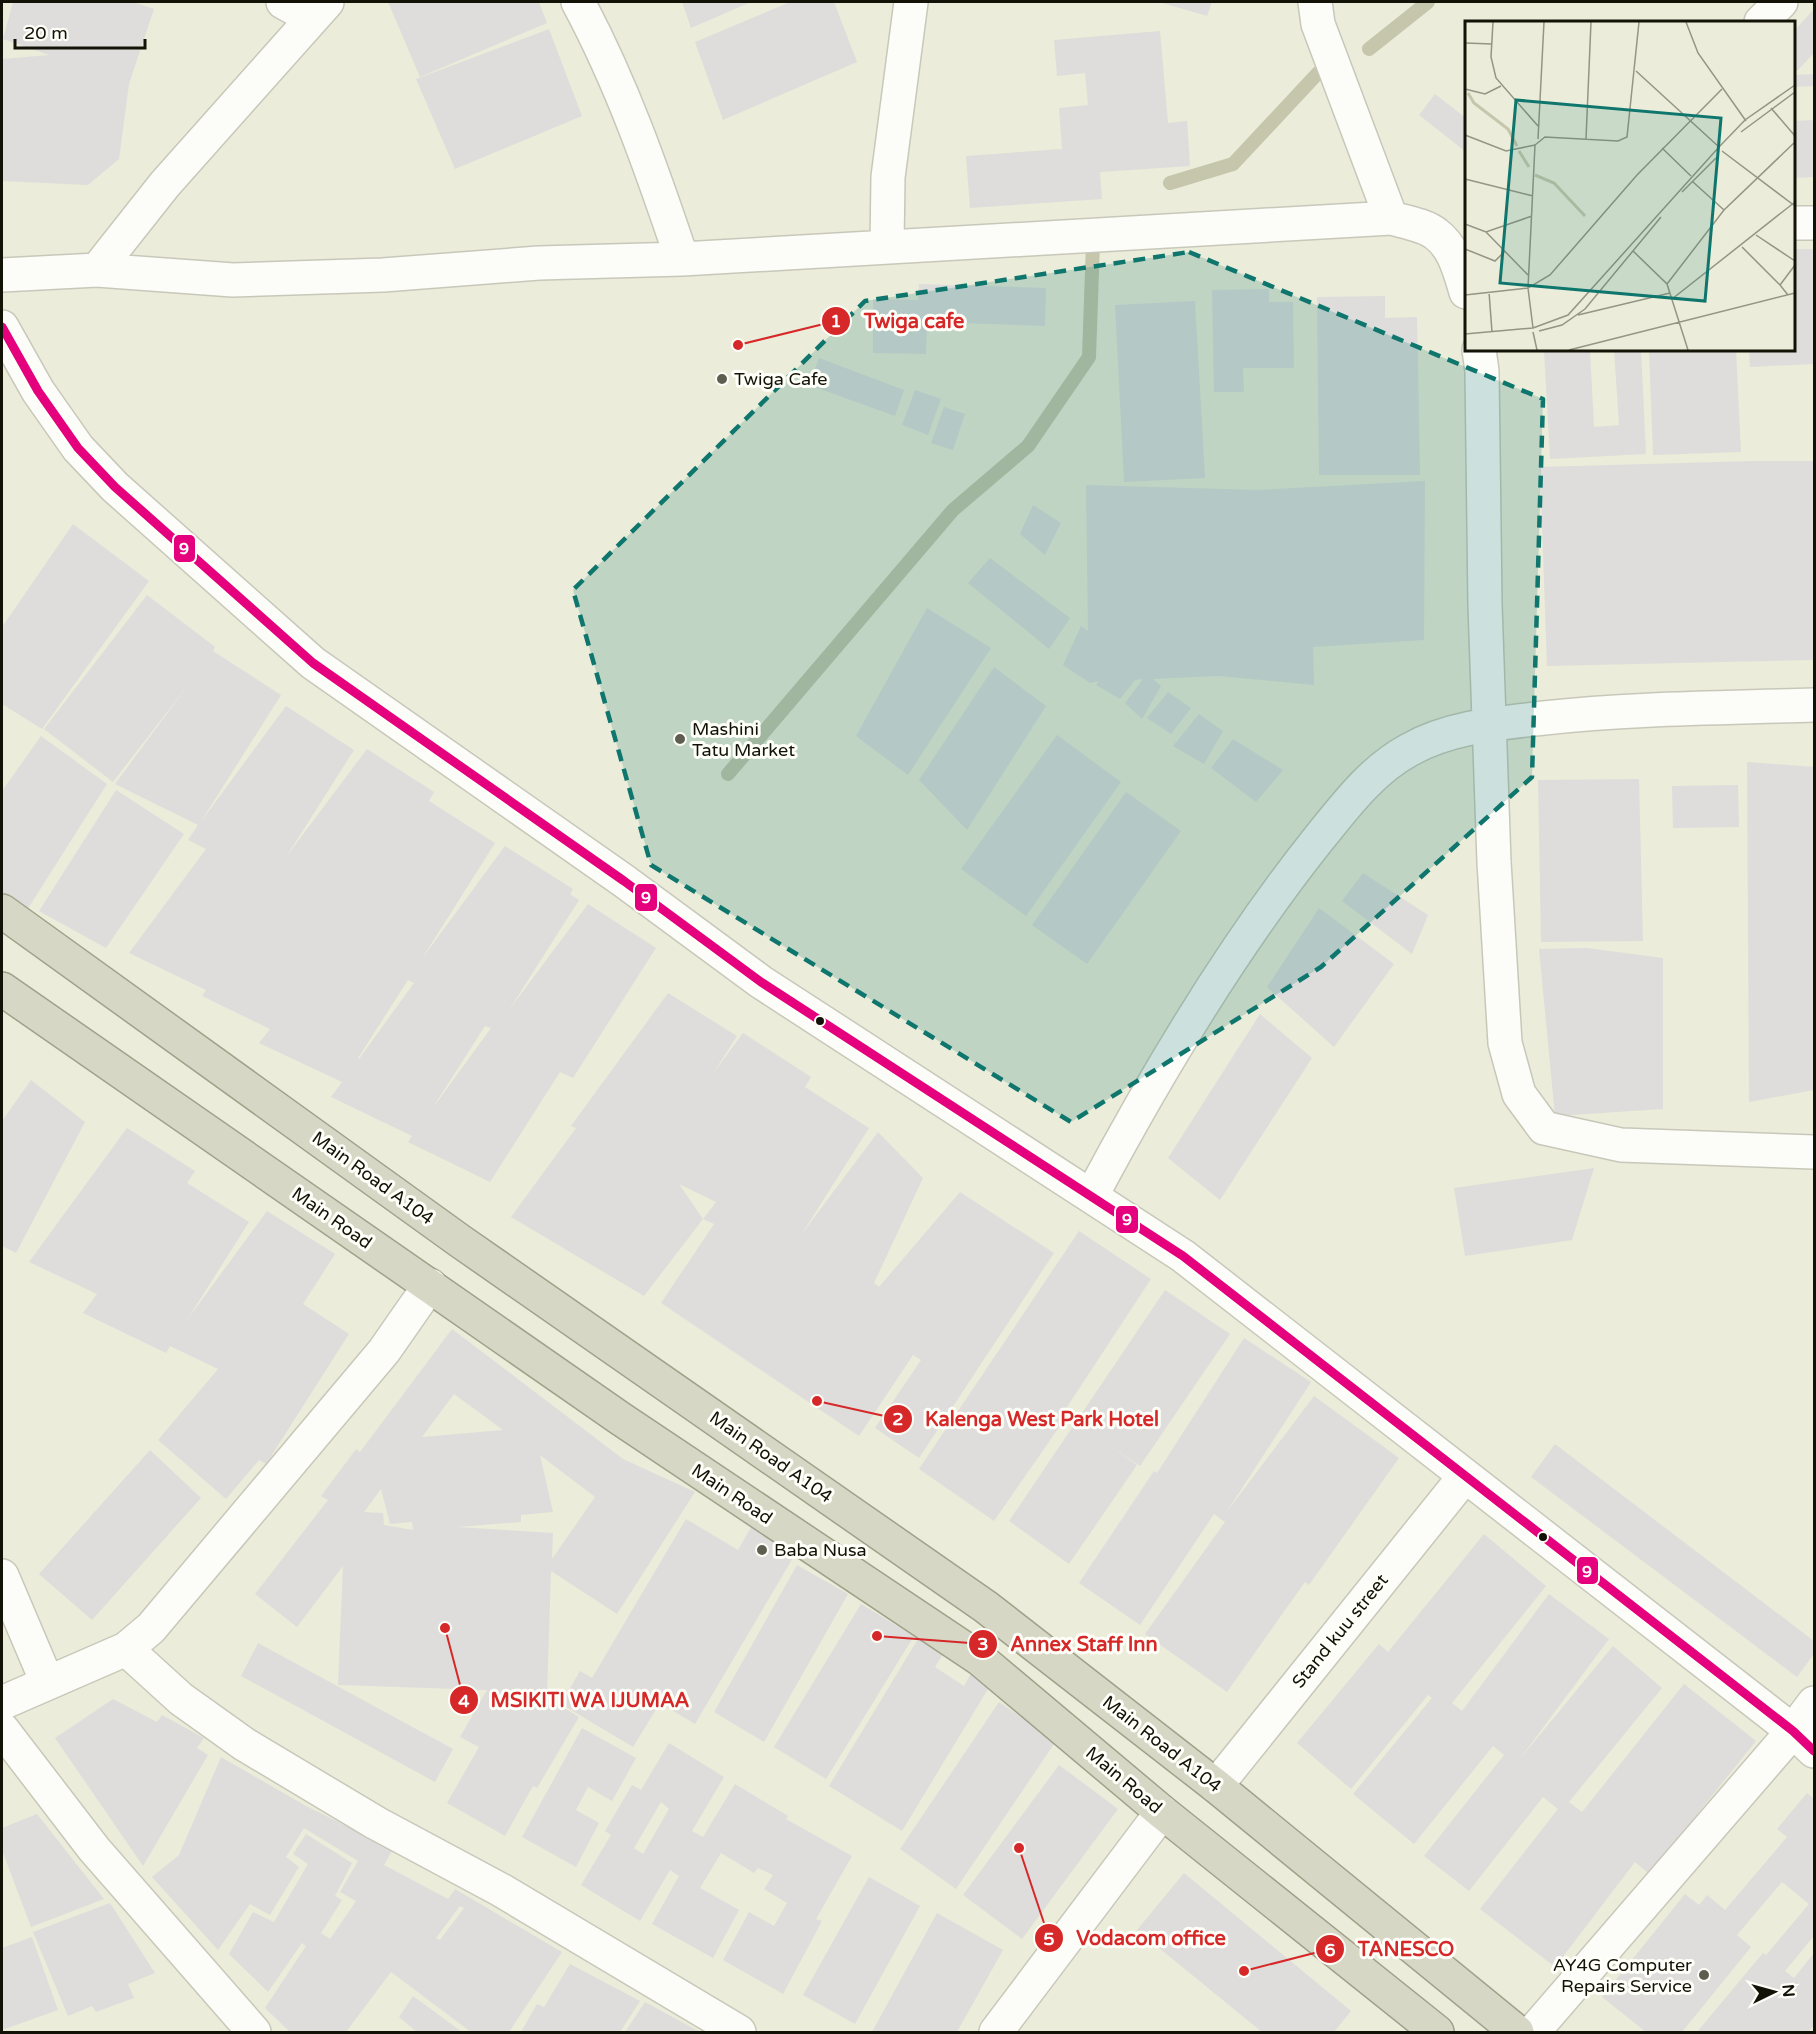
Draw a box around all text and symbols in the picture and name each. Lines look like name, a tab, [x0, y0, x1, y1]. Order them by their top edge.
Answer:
scale bar	[15, 12, 146, 50]
inset map	[1465, 21, 1795, 351]
text: 20 m	[24, 22, 68, 44]
callout: Twiga cafe	[821, 302, 976, 340]
text: 1	[830, 310, 842, 332]
text: Twiga cafe	[863, 310, 964, 334]
place label: Twiga Cafe	[734, 368, 828, 390]
marker: Twiga Cafe	[715, 372, 729, 386]
line badge: 9	[173, 534, 196, 563]
text: 9	[179, 539, 189, 559]
place label: Mashini Tatu Market	[692, 718, 795, 761]
marker: Mashini Tatu Market	[673, 732, 687, 746]
line badge: 9	[634, 883, 658, 912]
text: 9	[641, 888, 651, 908]
unlabelled marker	[814, 1015, 826, 1027]
street label: Main Road A104	[308, 1127, 438, 1229]
street label: Main Road	[288, 1183, 376, 1253]
line badge: 9	[1115, 1205, 1139, 1234]
text: 9	[1122, 1210, 1132, 1230]
callout: Kalenga West Park Hotel	[883, 1400, 1171, 1438]
street label: Main Road A104	[705, 1407, 837, 1507]
text: 2	[892, 1408, 904, 1430]
text: Kalenga West Park Hotel	[925, 1408, 1159, 1432]
street label: Main Road	[687, 1459, 777, 1529]
unlabelled marker	[1537, 1531, 1549, 1543]
place label: Baba Nusa	[774, 1539, 867, 1561]
marker: Baba Nusa	[755, 1543, 769, 1557]
line badge: 9	[1576, 1556, 1599, 1585]
text: 9	[1582, 1562, 1592, 1582]
street label: Stand kuu street	[1287, 1569, 1393, 1692]
callout: Annex Staff Inn	[968, 1625, 1170, 1663]
text: 3	[977, 1633, 989, 1655]
text: Annex Staff Inn	[1010, 1633, 1158, 1657]
callout: MSIKITI WA IJUMAA	[449, 1681, 702, 1719]
text: MSIKITI WA IJUMAA	[491, 1689, 689, 1713]
text: 4	[458, 1690, 470, 1712]
street label: Main Road A104	[1098, 1691, 1226, 1797]
street label: Main Road	[1081, 1742, 1167, 1818]
callout: Vodacom office	[1034, 1919, 1238, 1957]
text: Vodacom office	[1076, 1927, 1226, 1951]
text: 5	[1043, 1928, 1055, 1950]
callout: TANESCO	[1315, 1930, 1466, 1968]
text: TANESCO	[1357, 1938, 1454, 1962]
text: 6	[1324, 1939, 1336, 1961]
place label: AY4G Computer Repairs Service	[1553, 1954, 1692, 1997]
north arrow	[1744, 1962, 1804, 2022]
marker: AY4G Computer Repairs Service	[1697, 1968, 1711, 1982]
text: N	[1777, 1984, 1798, 1998]

